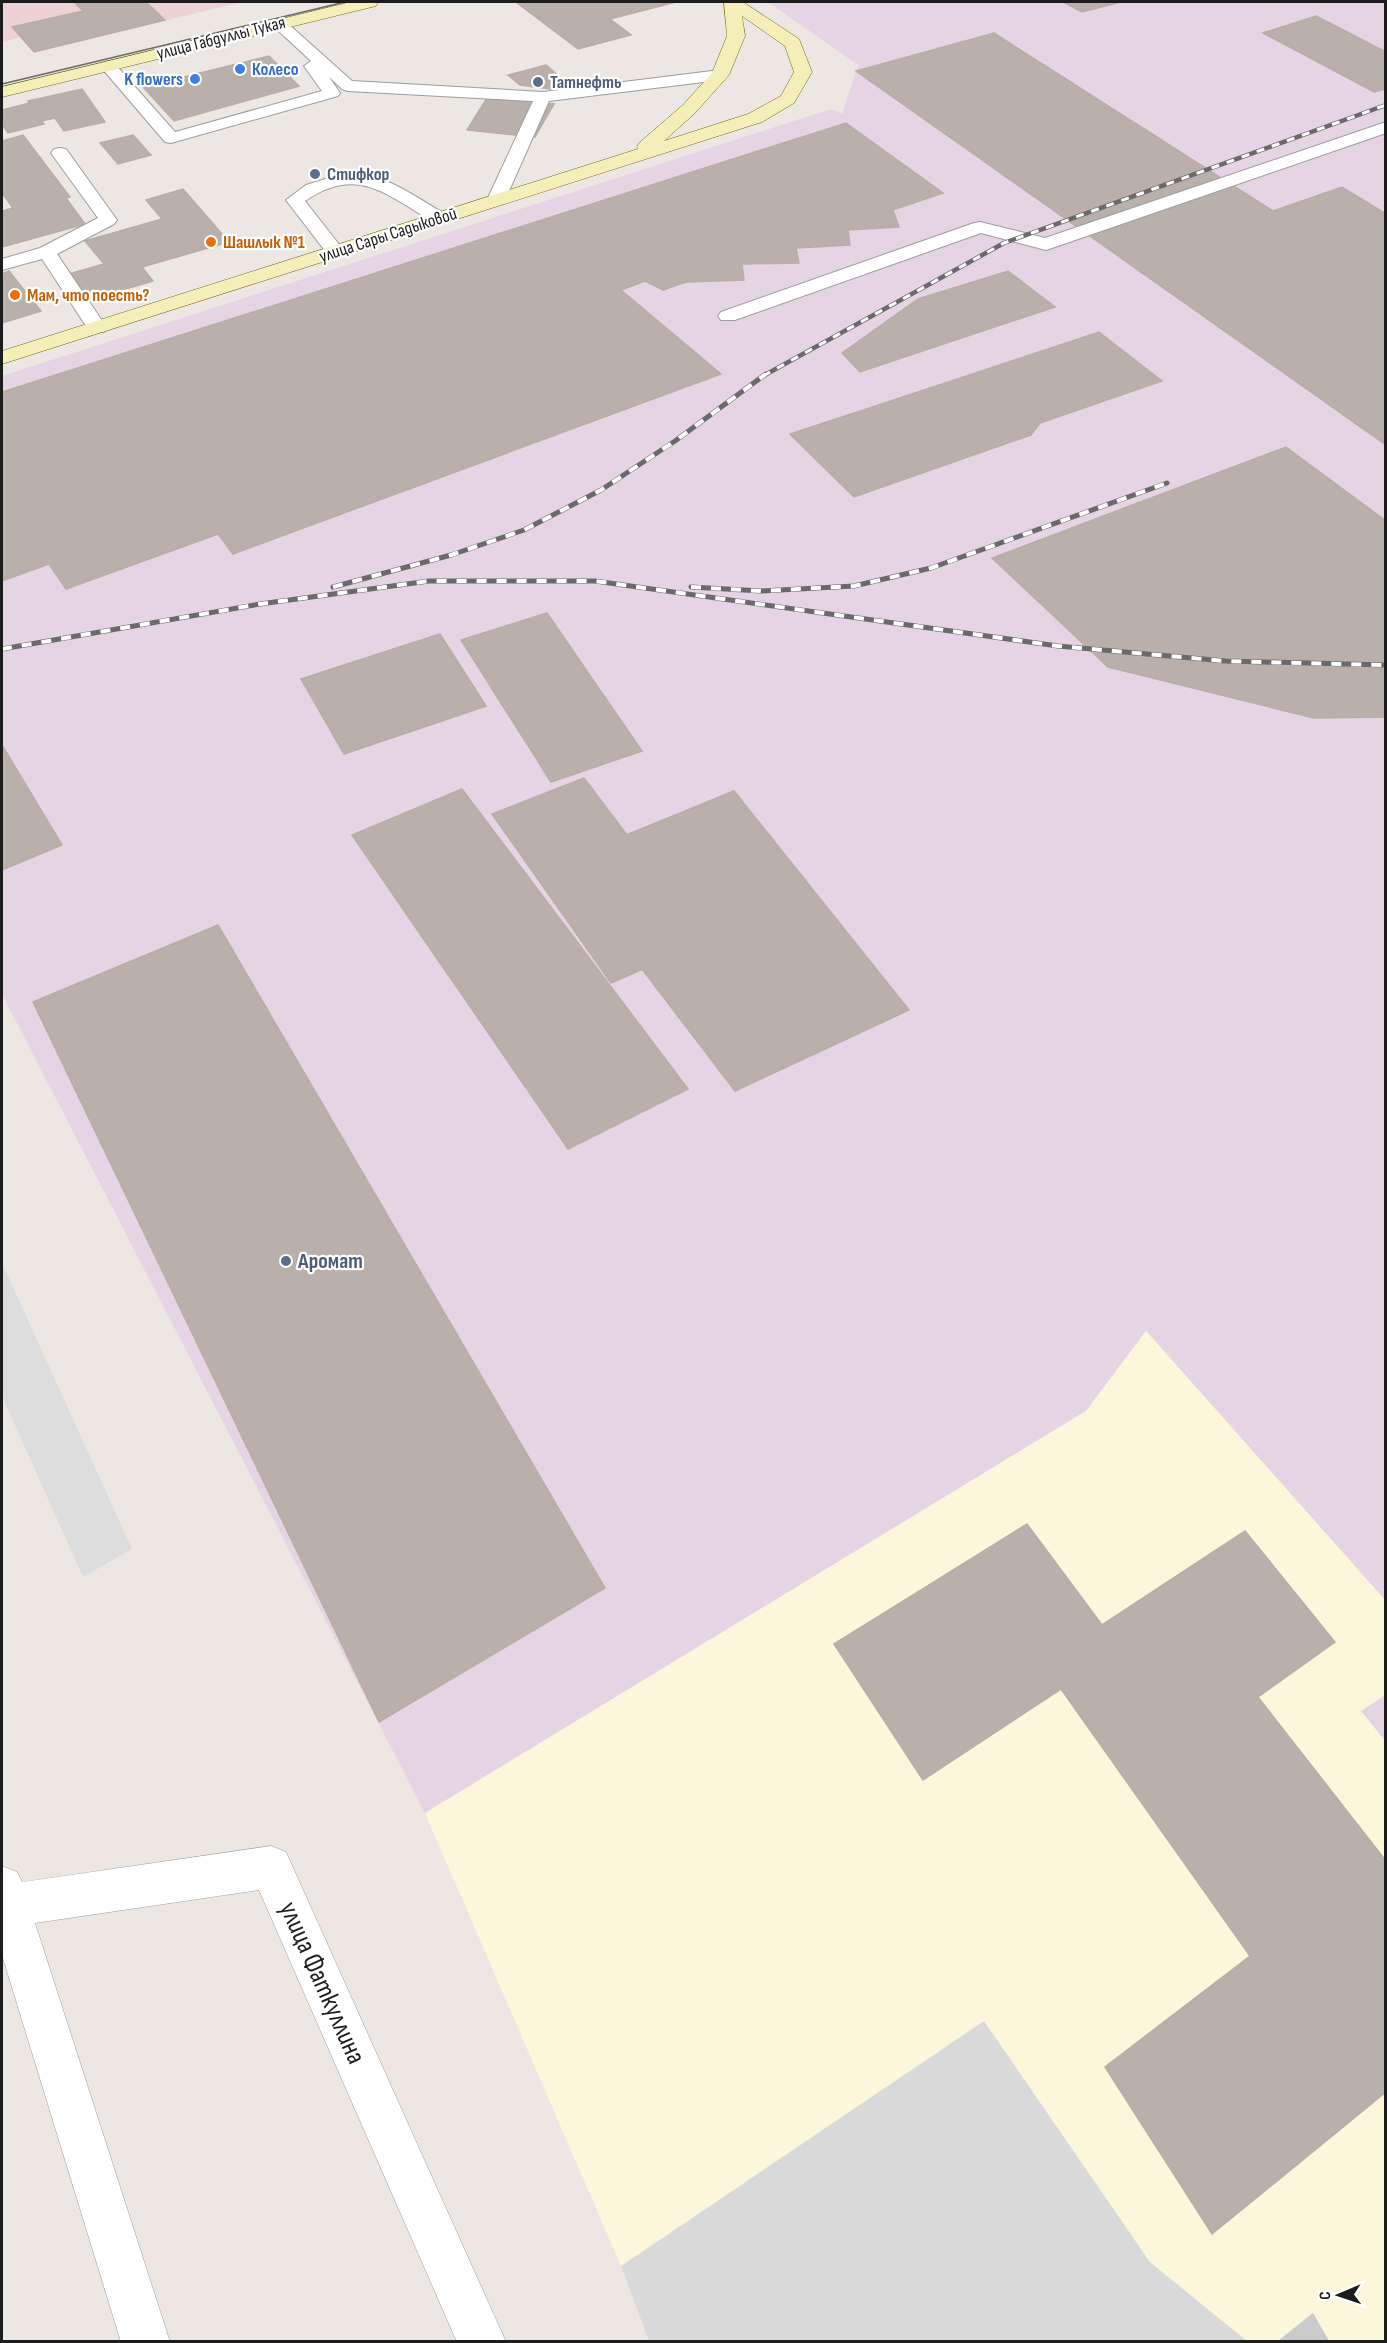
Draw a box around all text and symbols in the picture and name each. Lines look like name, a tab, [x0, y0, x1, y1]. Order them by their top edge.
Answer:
street label: улица Габдуллы Тукая	[154, 12, 288, 64]
place label: Колесо	[252, 59, 299, 80]
marker: Колесо	[233, 62, 247, 76]
place label: K flowers	[124, 69, 183, 90]
marker: K flowers	[188, 72, 202, 86]
place label: Татнефть	[550, 72, 622, 93]
marker: Татнефть	[531, 75, 545, 89]
place label: Стифкор	[327, 164, 390, 185]
marker: Стифкор	[308, 167, 322, 181]
street label: улица Сары Садыковой	[317, 203, 459, 267]
place label: Шашлык №1	[223, 232, 305, 253]
marker: Шашлык №1	[204, 235, 218, 249]
place label: Мам, что поесть?	[27, 285, 149, 306]
marker: Мам, что поесть?	[8, 288, 22, 302]
place label: Аромат	[297, 1248, 363, 1275]
marker: Аромат	[279, 1254, 293, 1268]
street label: улица Фаткуллина	[272, 1897, 372, 2069]
north arrow	[1309, 2265, 1369, 2325]
text: С	[1316, 2291, 1335, 2300]

